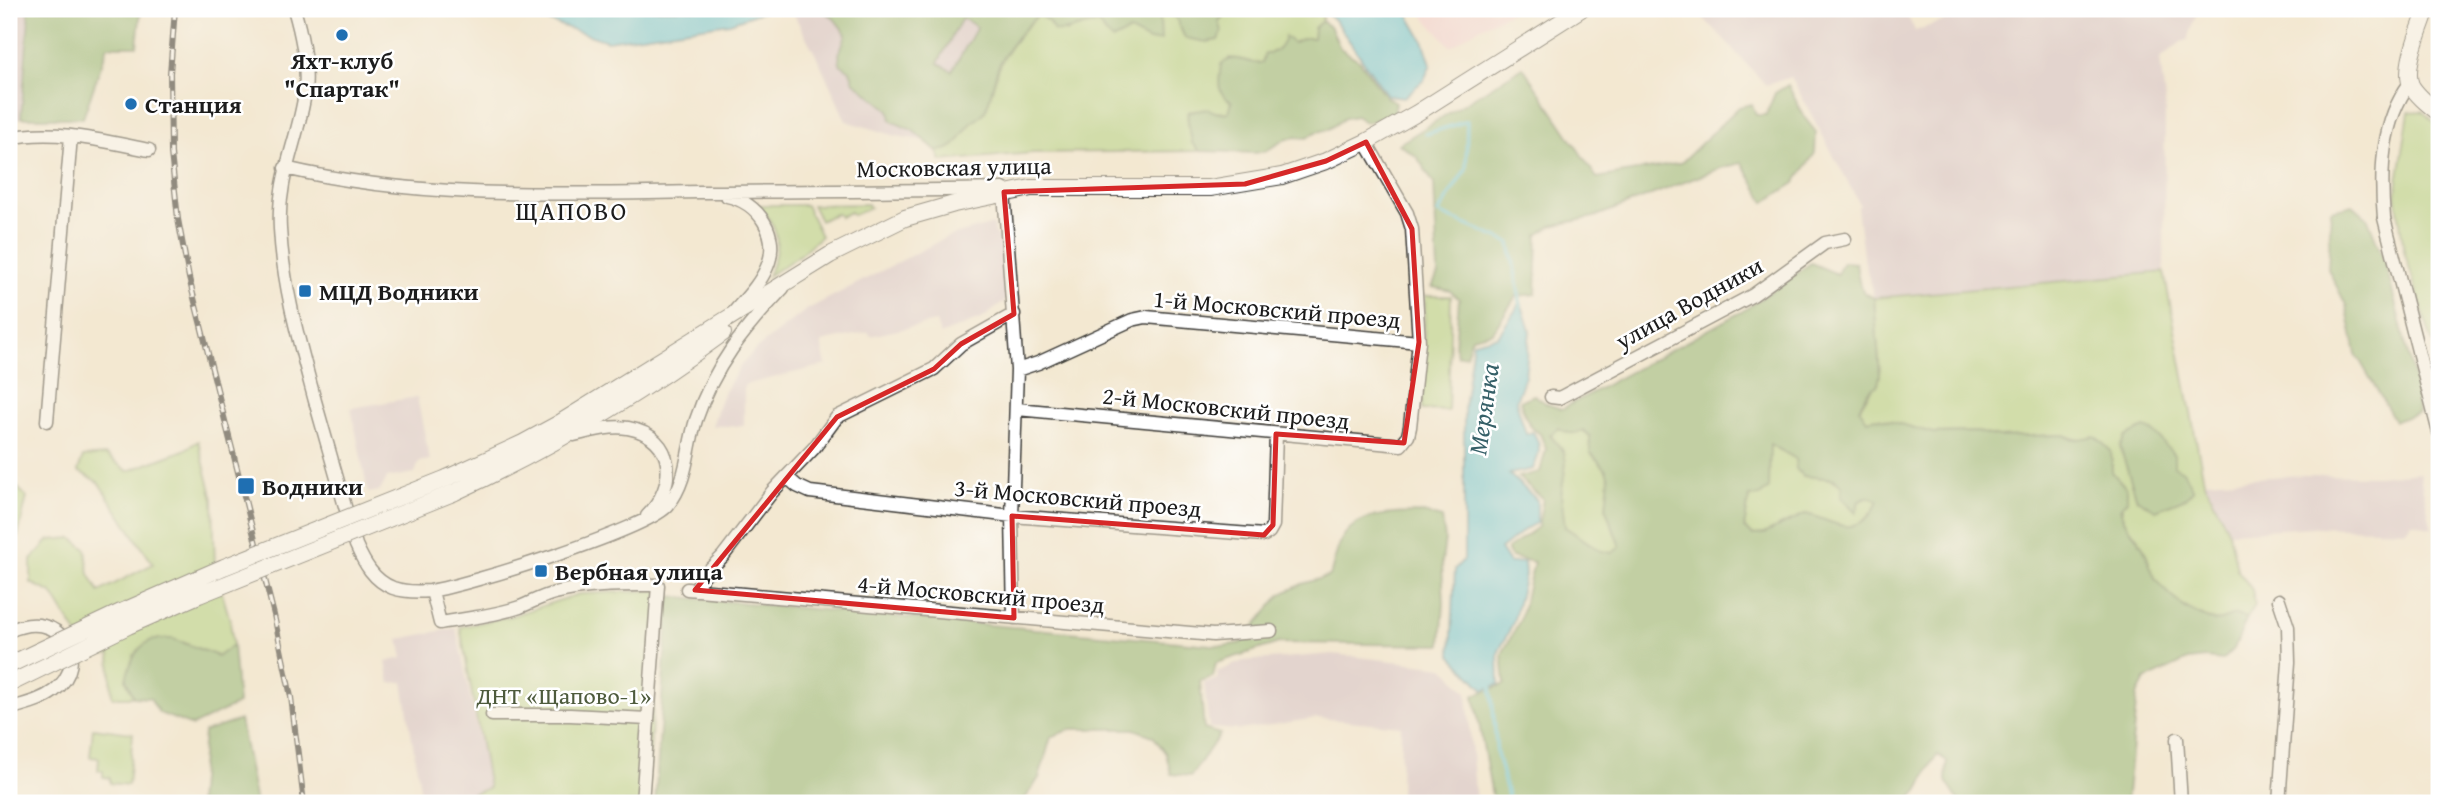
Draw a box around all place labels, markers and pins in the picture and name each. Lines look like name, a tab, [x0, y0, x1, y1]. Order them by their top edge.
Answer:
marker: Яхт-клуб "Спартак"	[334, 27, 350, 43]
place label: Яхт-клуб "Спартак"	[284, 43, 400, 106]
place label: Станция	[145, 87, 242, 122]
marker: Станция	[123, 96, 139, 112]
place label: МЦД Водники	[319, 274, 479, 309]
marker: МЦД Водники	[297, 283, 313, 299]
place label: Водники	[262, 469, 363, 504]
marker: Водники	[236, 476, 256, 496]
place label: Вербная улица	[555, 554, 723, 589]
marker: Вербная улица	[533, 563, 549, 579]

